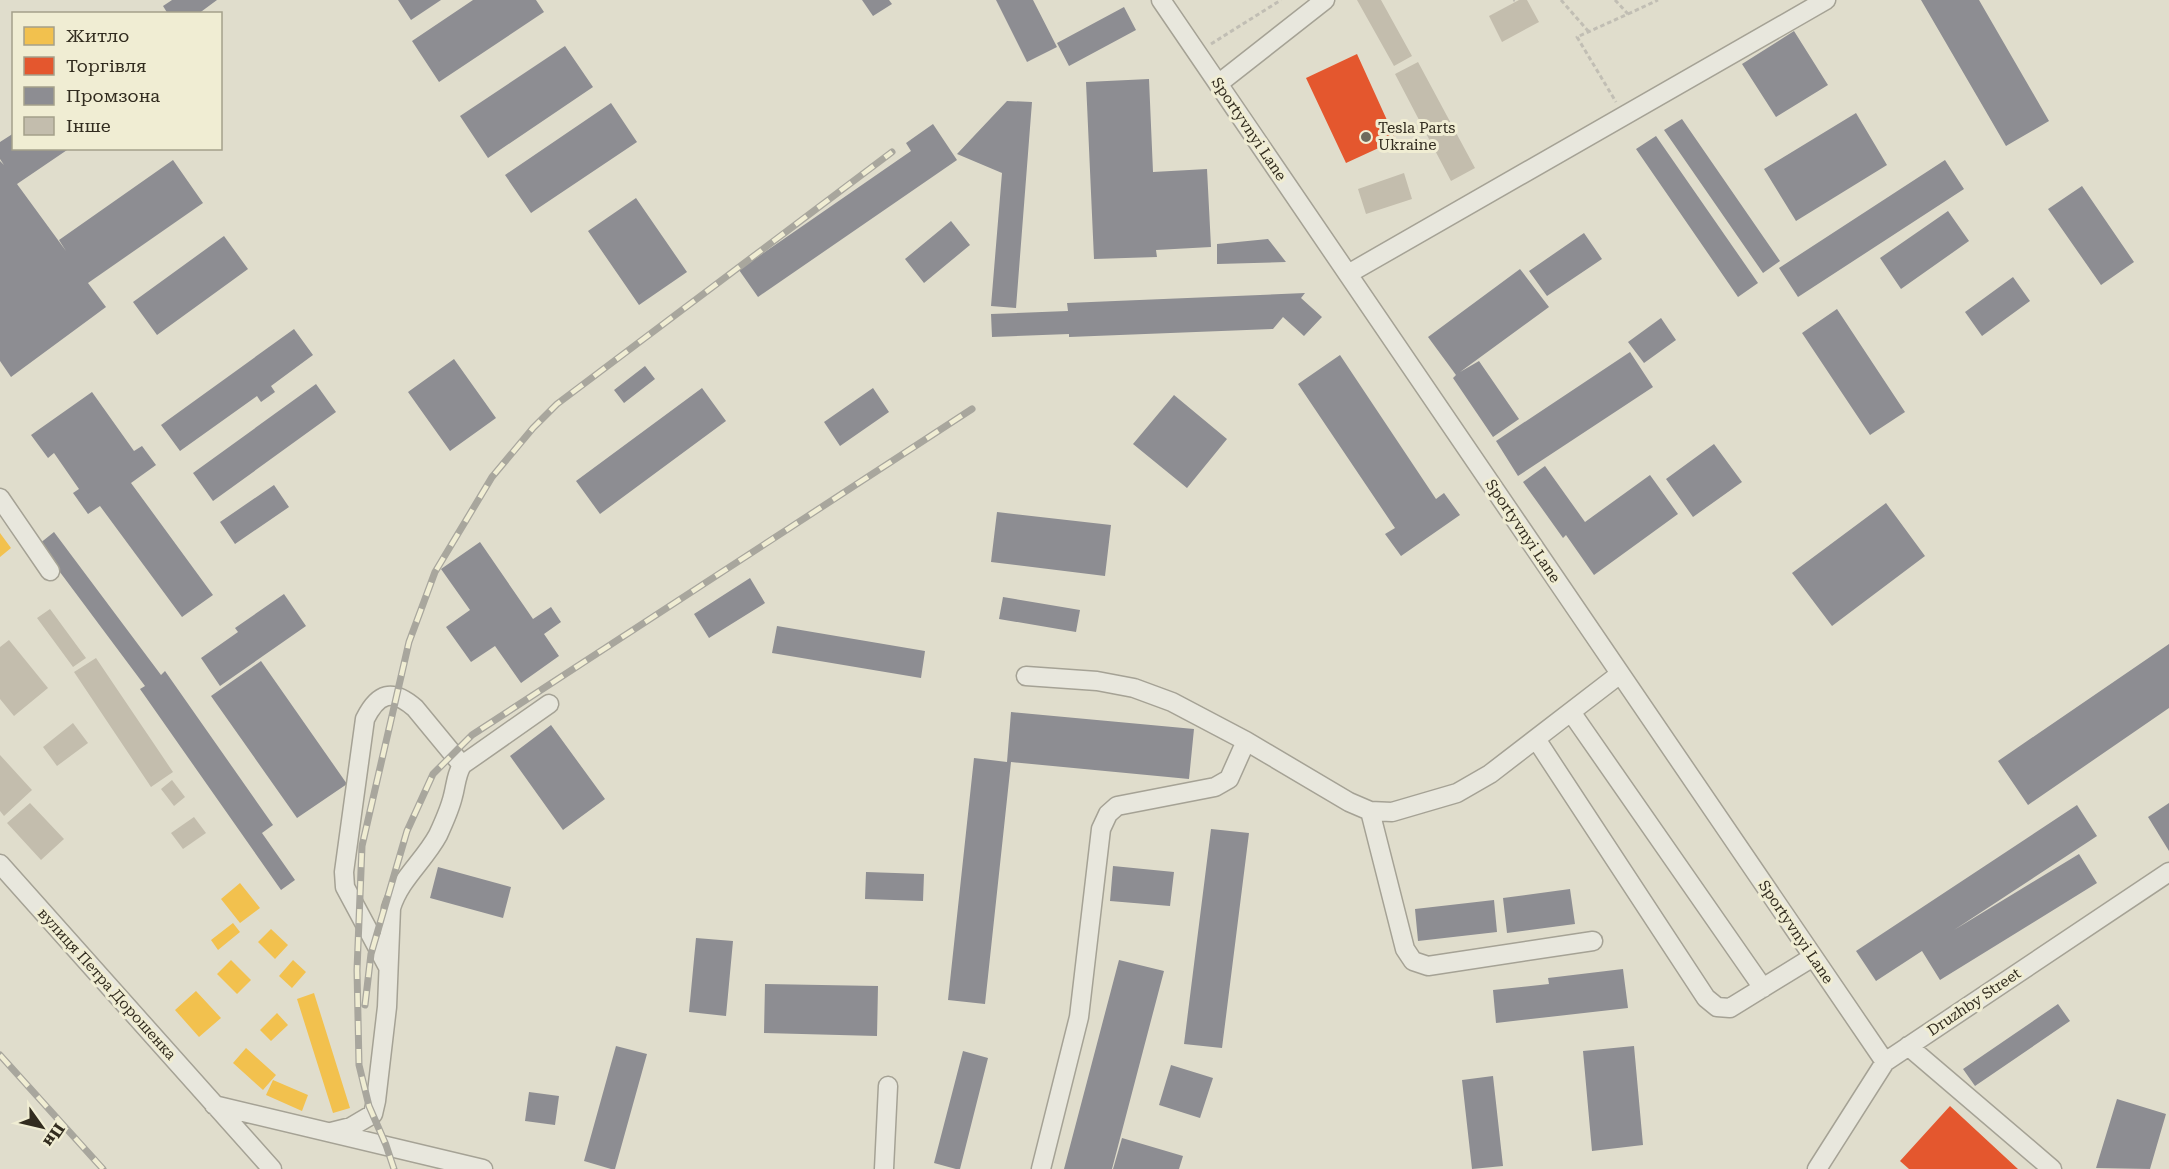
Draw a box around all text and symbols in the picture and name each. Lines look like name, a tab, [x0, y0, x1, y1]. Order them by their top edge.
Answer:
legend	[12, 12, 222, 150]
text: Житло	[66, 25, 129, 46]
text: Торгівля	[66, 55, 147, 76]
street label: Sportyvnyi Lane	[1208, 74, 1290, 184]
text: Промзона	[66, 85, 160, 106]
text: Інше	[66, 115, 111, 136]
place label: Tesla Parts Ukraine	[1378, 119, 1455, 154]
marker: Tesla Parts Ukraine	[1359, 130, 1373, 144]
street label: Sportyvnyi Lane	[1482, 476, 1564, 586]
street label: Sportyvnyi Lane	[1755, 877, 1837, 987]
street label: вулиця Петра Дорошенка	[34, 904, 180, 1064]
street label: Druzhby Street	[1924, 964, 2024, 1040]
north arrow	[12, 1097, 72, 1157]
text: Пн	[39, 1120, 69, 1150]

